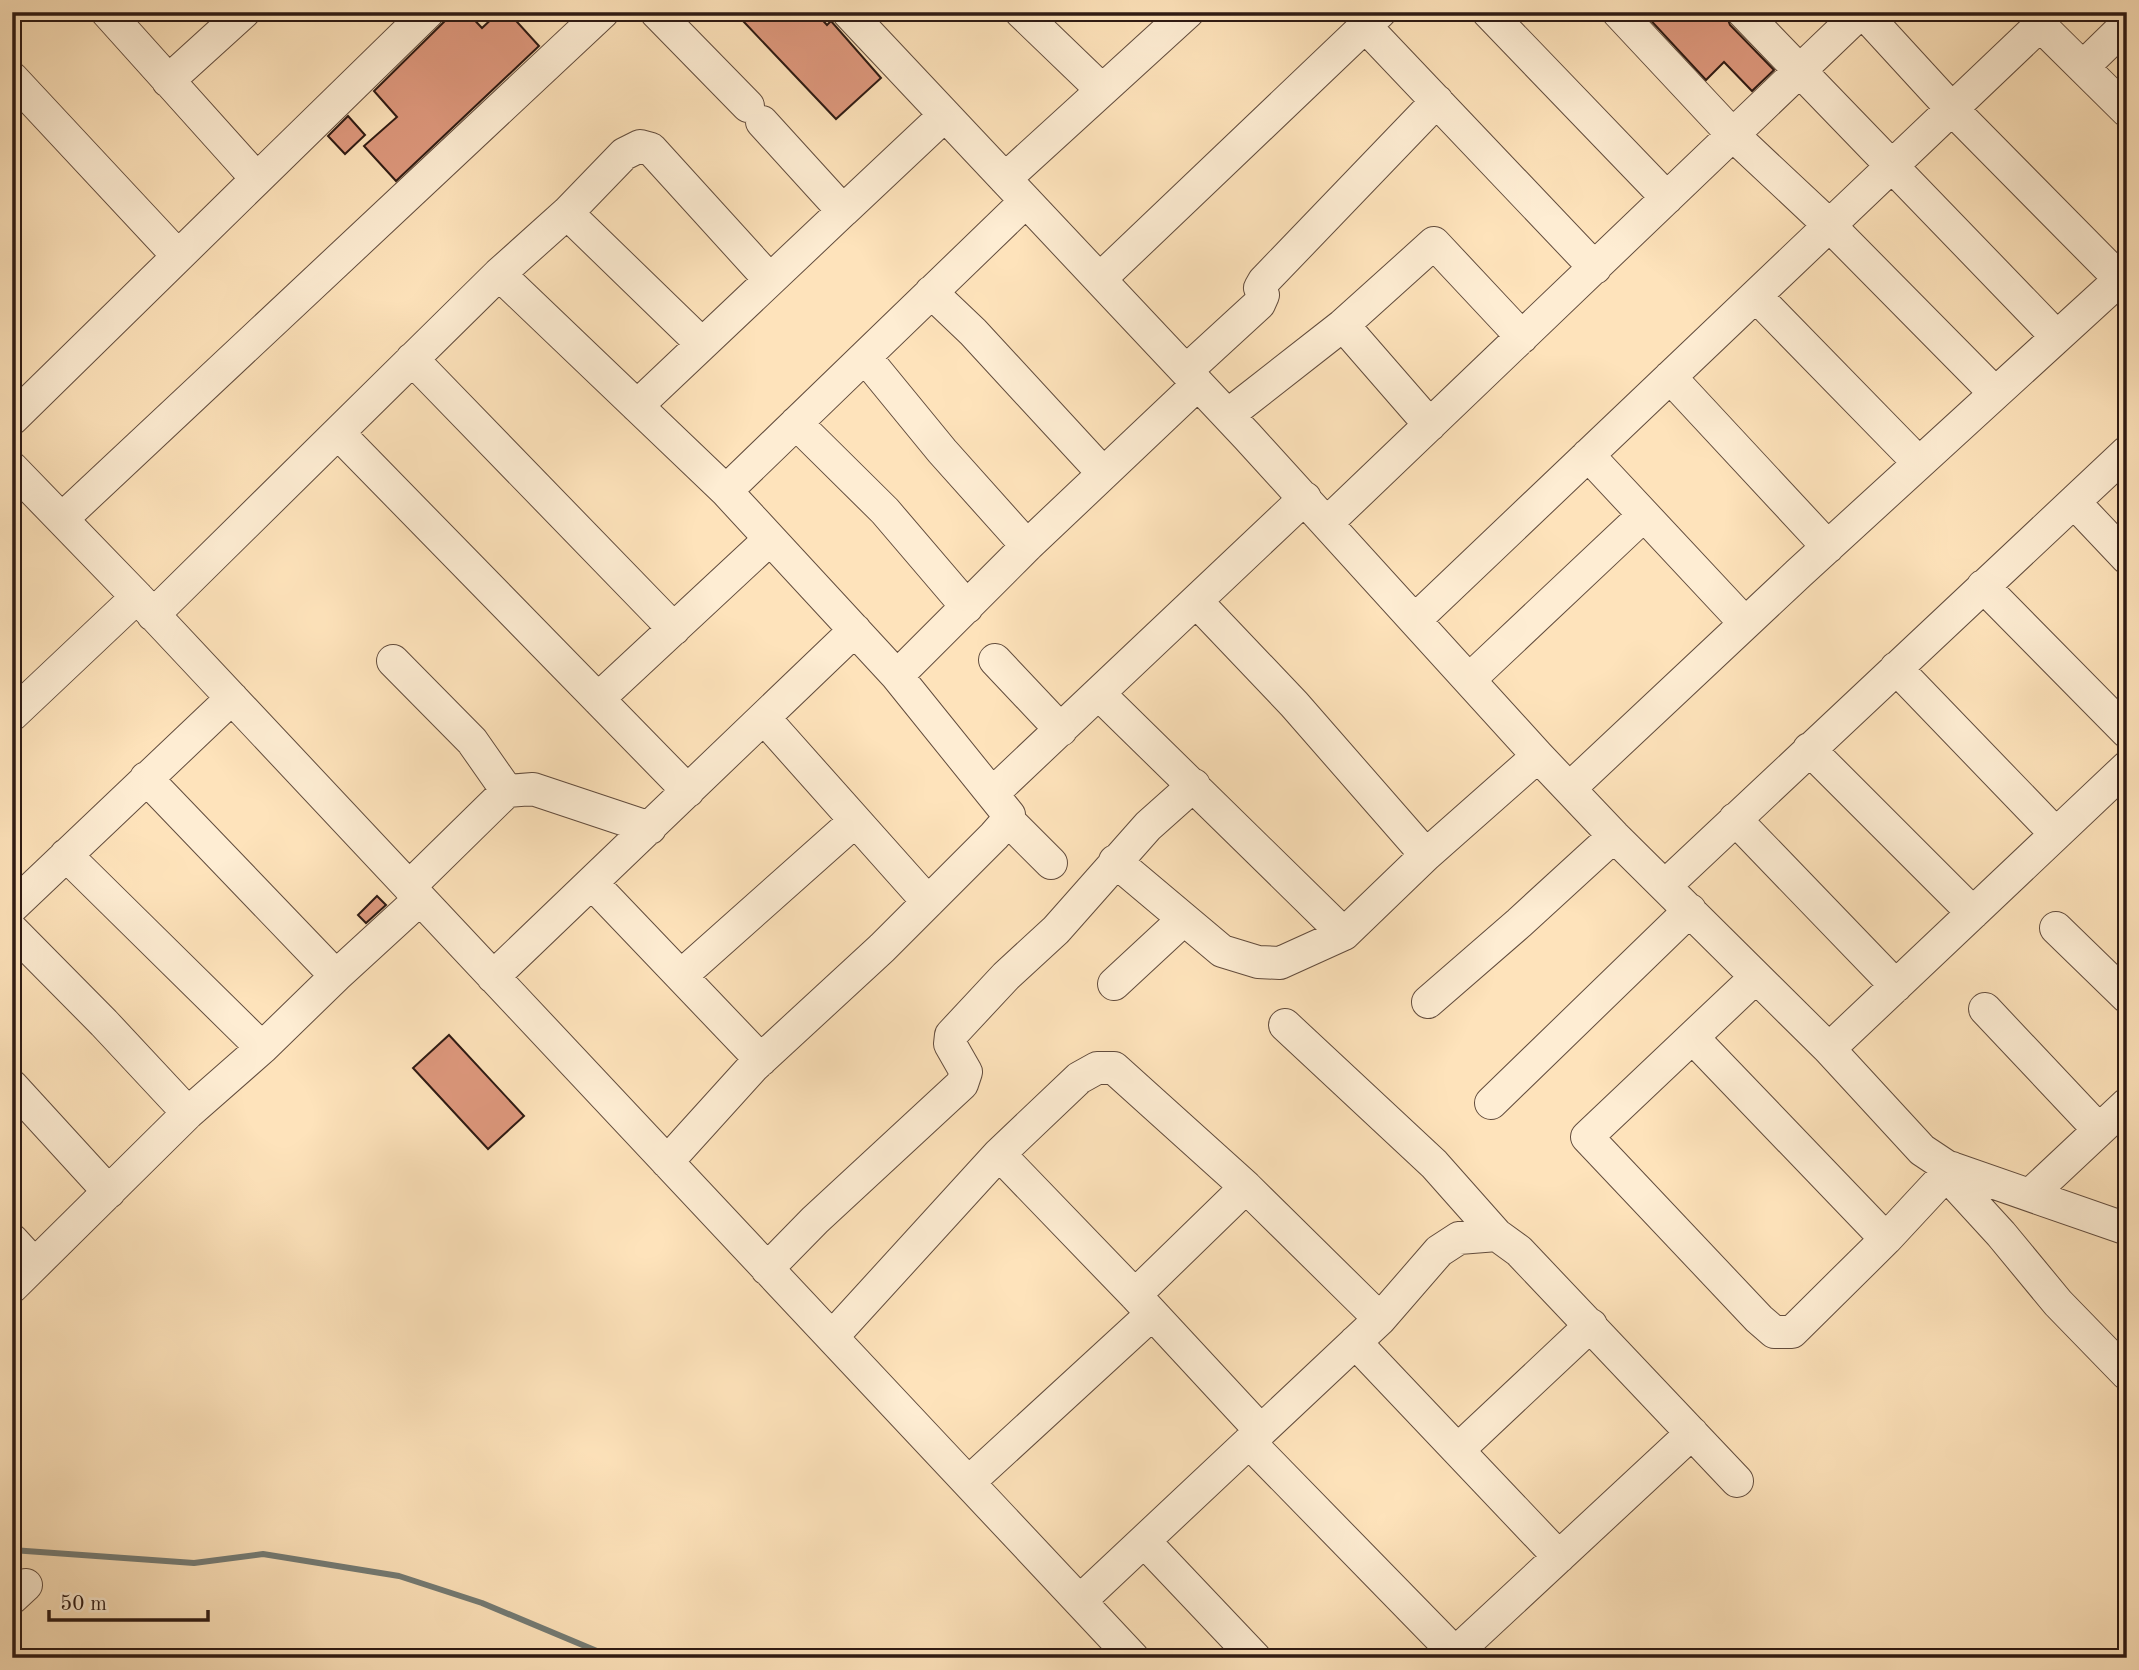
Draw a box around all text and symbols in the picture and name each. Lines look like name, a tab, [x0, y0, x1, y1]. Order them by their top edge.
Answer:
scale bar	[49, 1579, 208, 1623]
text: 50 m	[60, 1594, 107, 1615]

